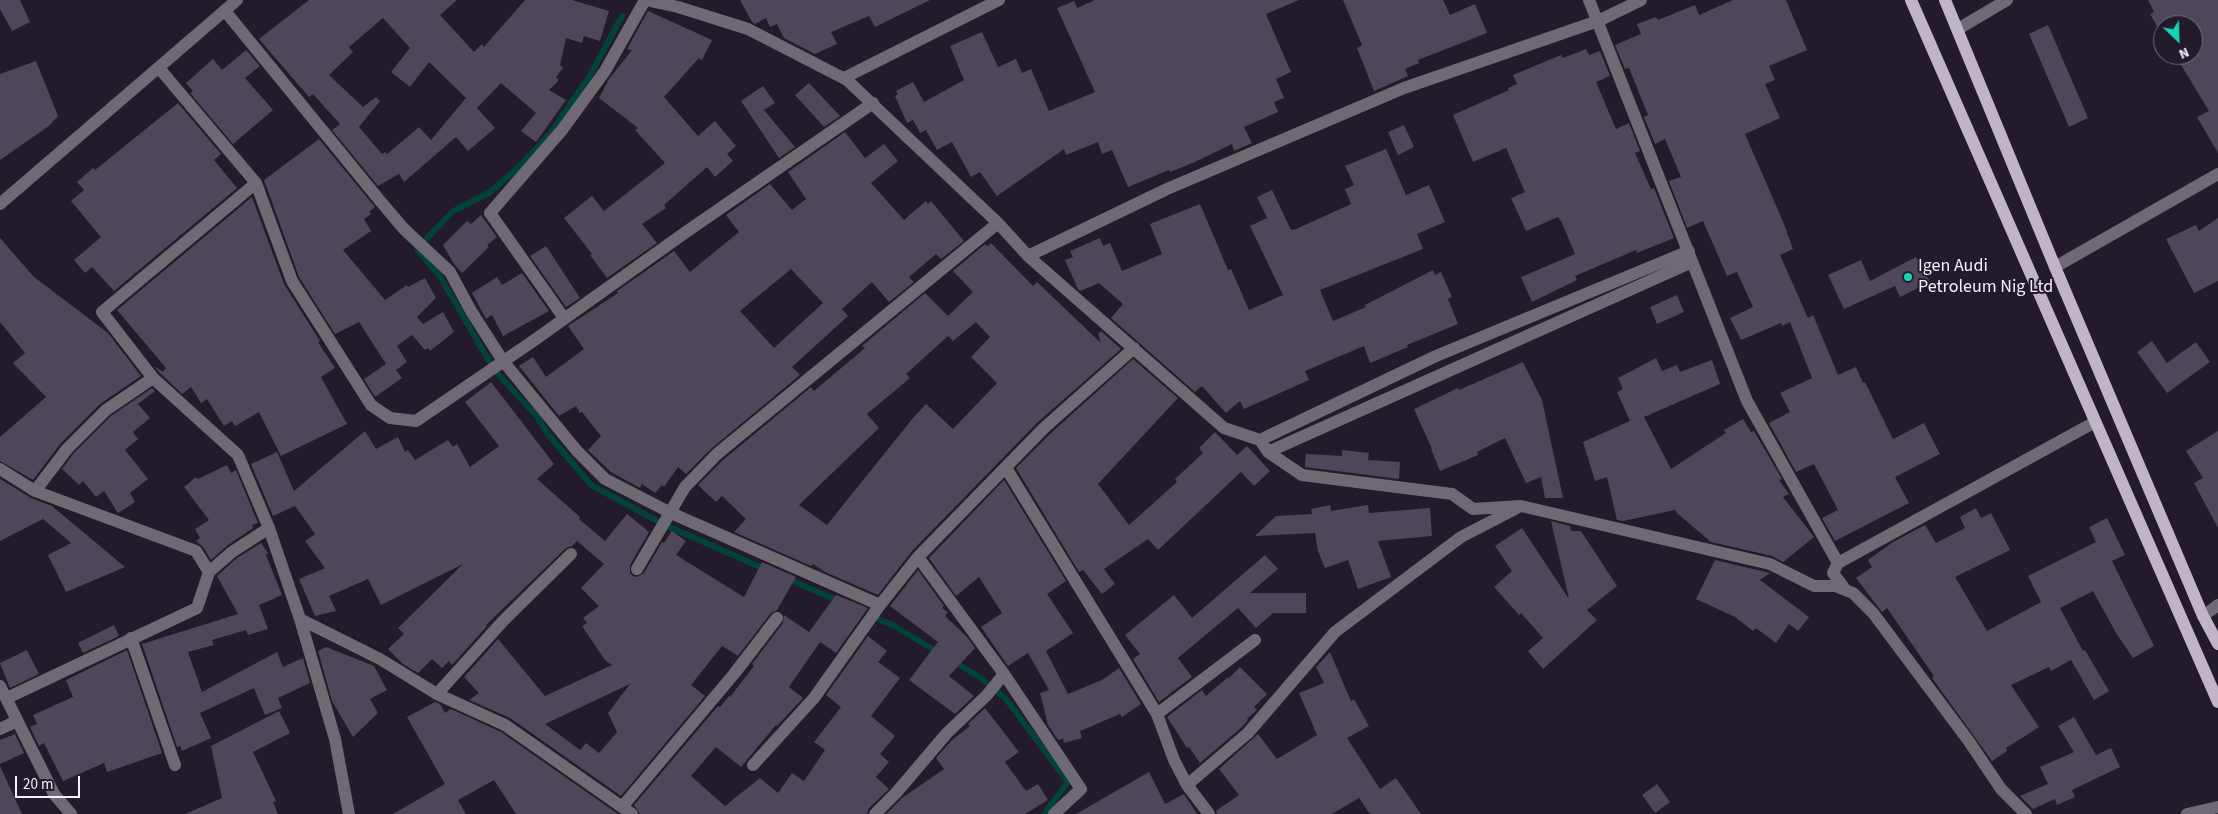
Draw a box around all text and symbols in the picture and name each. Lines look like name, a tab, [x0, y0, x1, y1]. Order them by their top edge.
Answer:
north arrow	[2153, 15, 2203, 65]
text: N	[2175, 42, 2192, 64]
place label: Igen Audi Petroleum Nig Ltd	[1918, 256, 2053, 298]
marker: Igen Audi Petroleum Nig Ltd	[1902, 271, 1914, 283]
scale bar	[18, 766, 82, 798]
text: 20 m	[23, 774, 53, 795]

